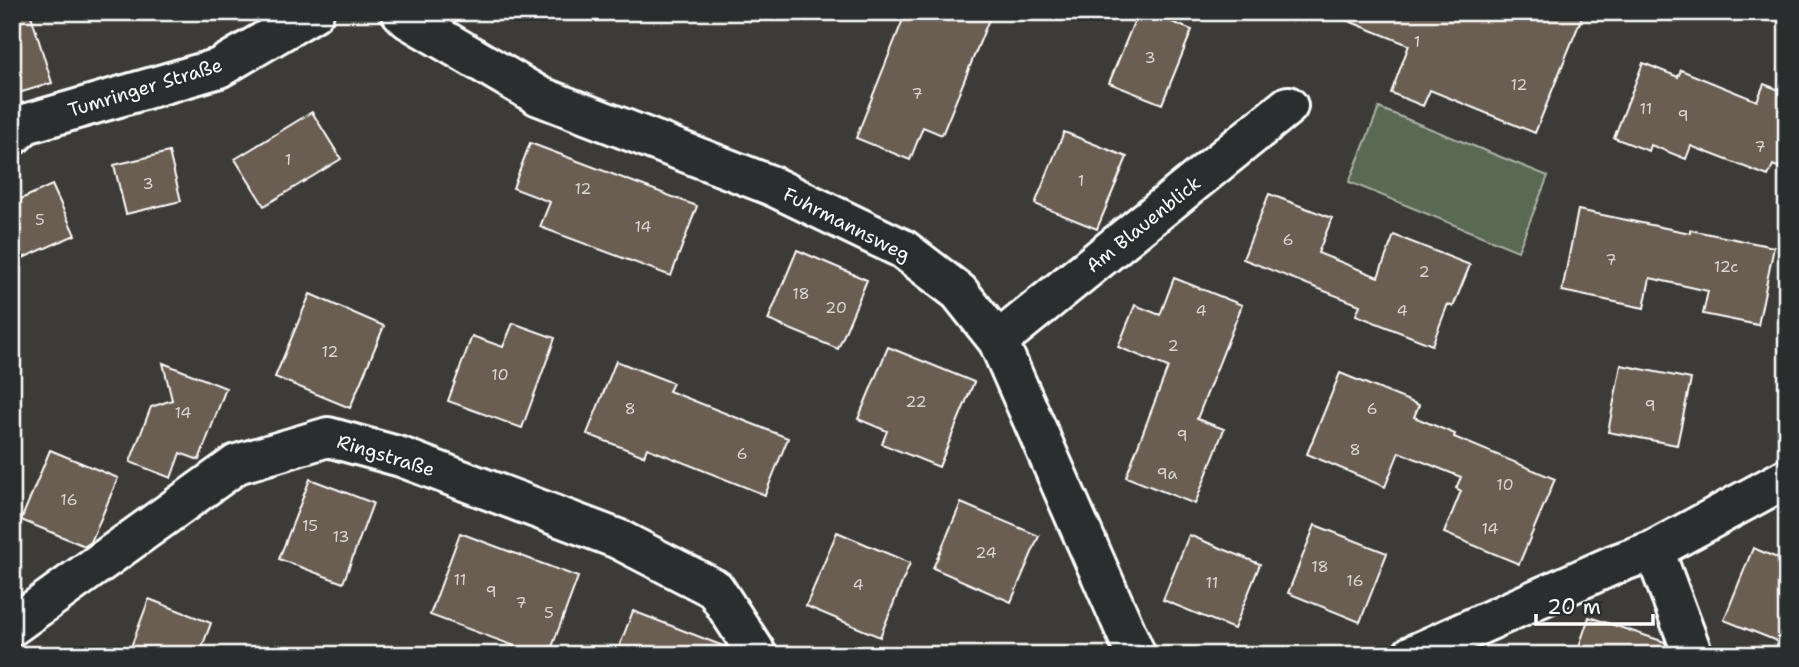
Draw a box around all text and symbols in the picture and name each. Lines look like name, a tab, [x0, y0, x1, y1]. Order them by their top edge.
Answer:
house number: 1	[1414, 31, 1420, 52]
house number: 3	[1144, 47, 1156, 68]
street label: Tumringer Straße	[65, 52, 225, 123]
house number: 12	[1510, 74, 1528, 95]
house number: 7	[911, 83, 923, 104]
house number: 11	[1640, 98, 1652, 119]
house number: 9	[1677, 105, 1689, 126]
house number: 7	[1754, 136, 1766, 157]
house number: 1	[285, 149, 291, 170]
house number: 1	[1078, 170, 1084, 191]
street label: Am Blauenblick	[1081, 170, 1206, 278]
house number: 3	[142, 173, 154, 194]
house number: 12	[574, 178, 592, 199]
street label: Fuhrmannsweg	[779, 182, 915, 267]
house number: 5	[35, 209, 45, 230]
house number: 14	[634, 216, 652, 237]
house number: 6	[1282, 229, 1294, 250]
house number: 7	[1605, 249, 1617, 270]
house number: 12c	[1714, 256, 1738, 277]
house number: 2	[1418, 261, 1430, 282]
house number: 18	[792, 283, 810, 304]
house number: 20	[825, 297, 847, 318]
house number: 4	[1195, 300, 1207, 321]
house number: 4	[1396, 300, 1408, 321]
house number: 2	[1167, 335, 1179, 356]
house number: 12	[321, 341, 339, 362]
house number: 10	[491, 364, 509, 385]
house number: 22	[905, 391, 927, 412]
house number: 9	[1644, 395, 1656, 416]
house number: 8	[624, 398, 636, 419]
house number: 6	[1366, 398, 1378, 419]
house number: 14	[174, 402, 192, 423]
house number: 9	[1176, 425, 1188, 446]
street label: Ringstraße	[334, 429, 438, 482]
house number: 8	[1349, 439, 1361, 460]
house number: 6	[736, 443, 748, 464]
house number: 9a	[1157, 463, 1177, 484]
house number: 10	[1496, 474, 1514, 495]
house number: 16	[60, 489, 78, 510]
house number: 15	[302, 515, 318, 536]
house number: 14	[1481, 518, 1499, 539]
house number: 13	[332, 526, 350, 547]
house number: 24	[975, 542, 997, 563]
house number: 18	[1311, 556, 1329, 577]
house number: 11	[454, 569, 466, 590]
house number: 16	[1346, 570, 1364, 591]
house number: 11	[1206, 572, 1218, 593]
house number: 4	[852, 574, 864, 595]
house number: 9	[485, 581, 497, 602]
scale bar	[1536, 583, 1654, 627]
house number: 7	[515, 592, 527, 613]
text: 20 m	[1547, 593, 1601, 621]
house number: 5	[544, 602, 554, 623]

